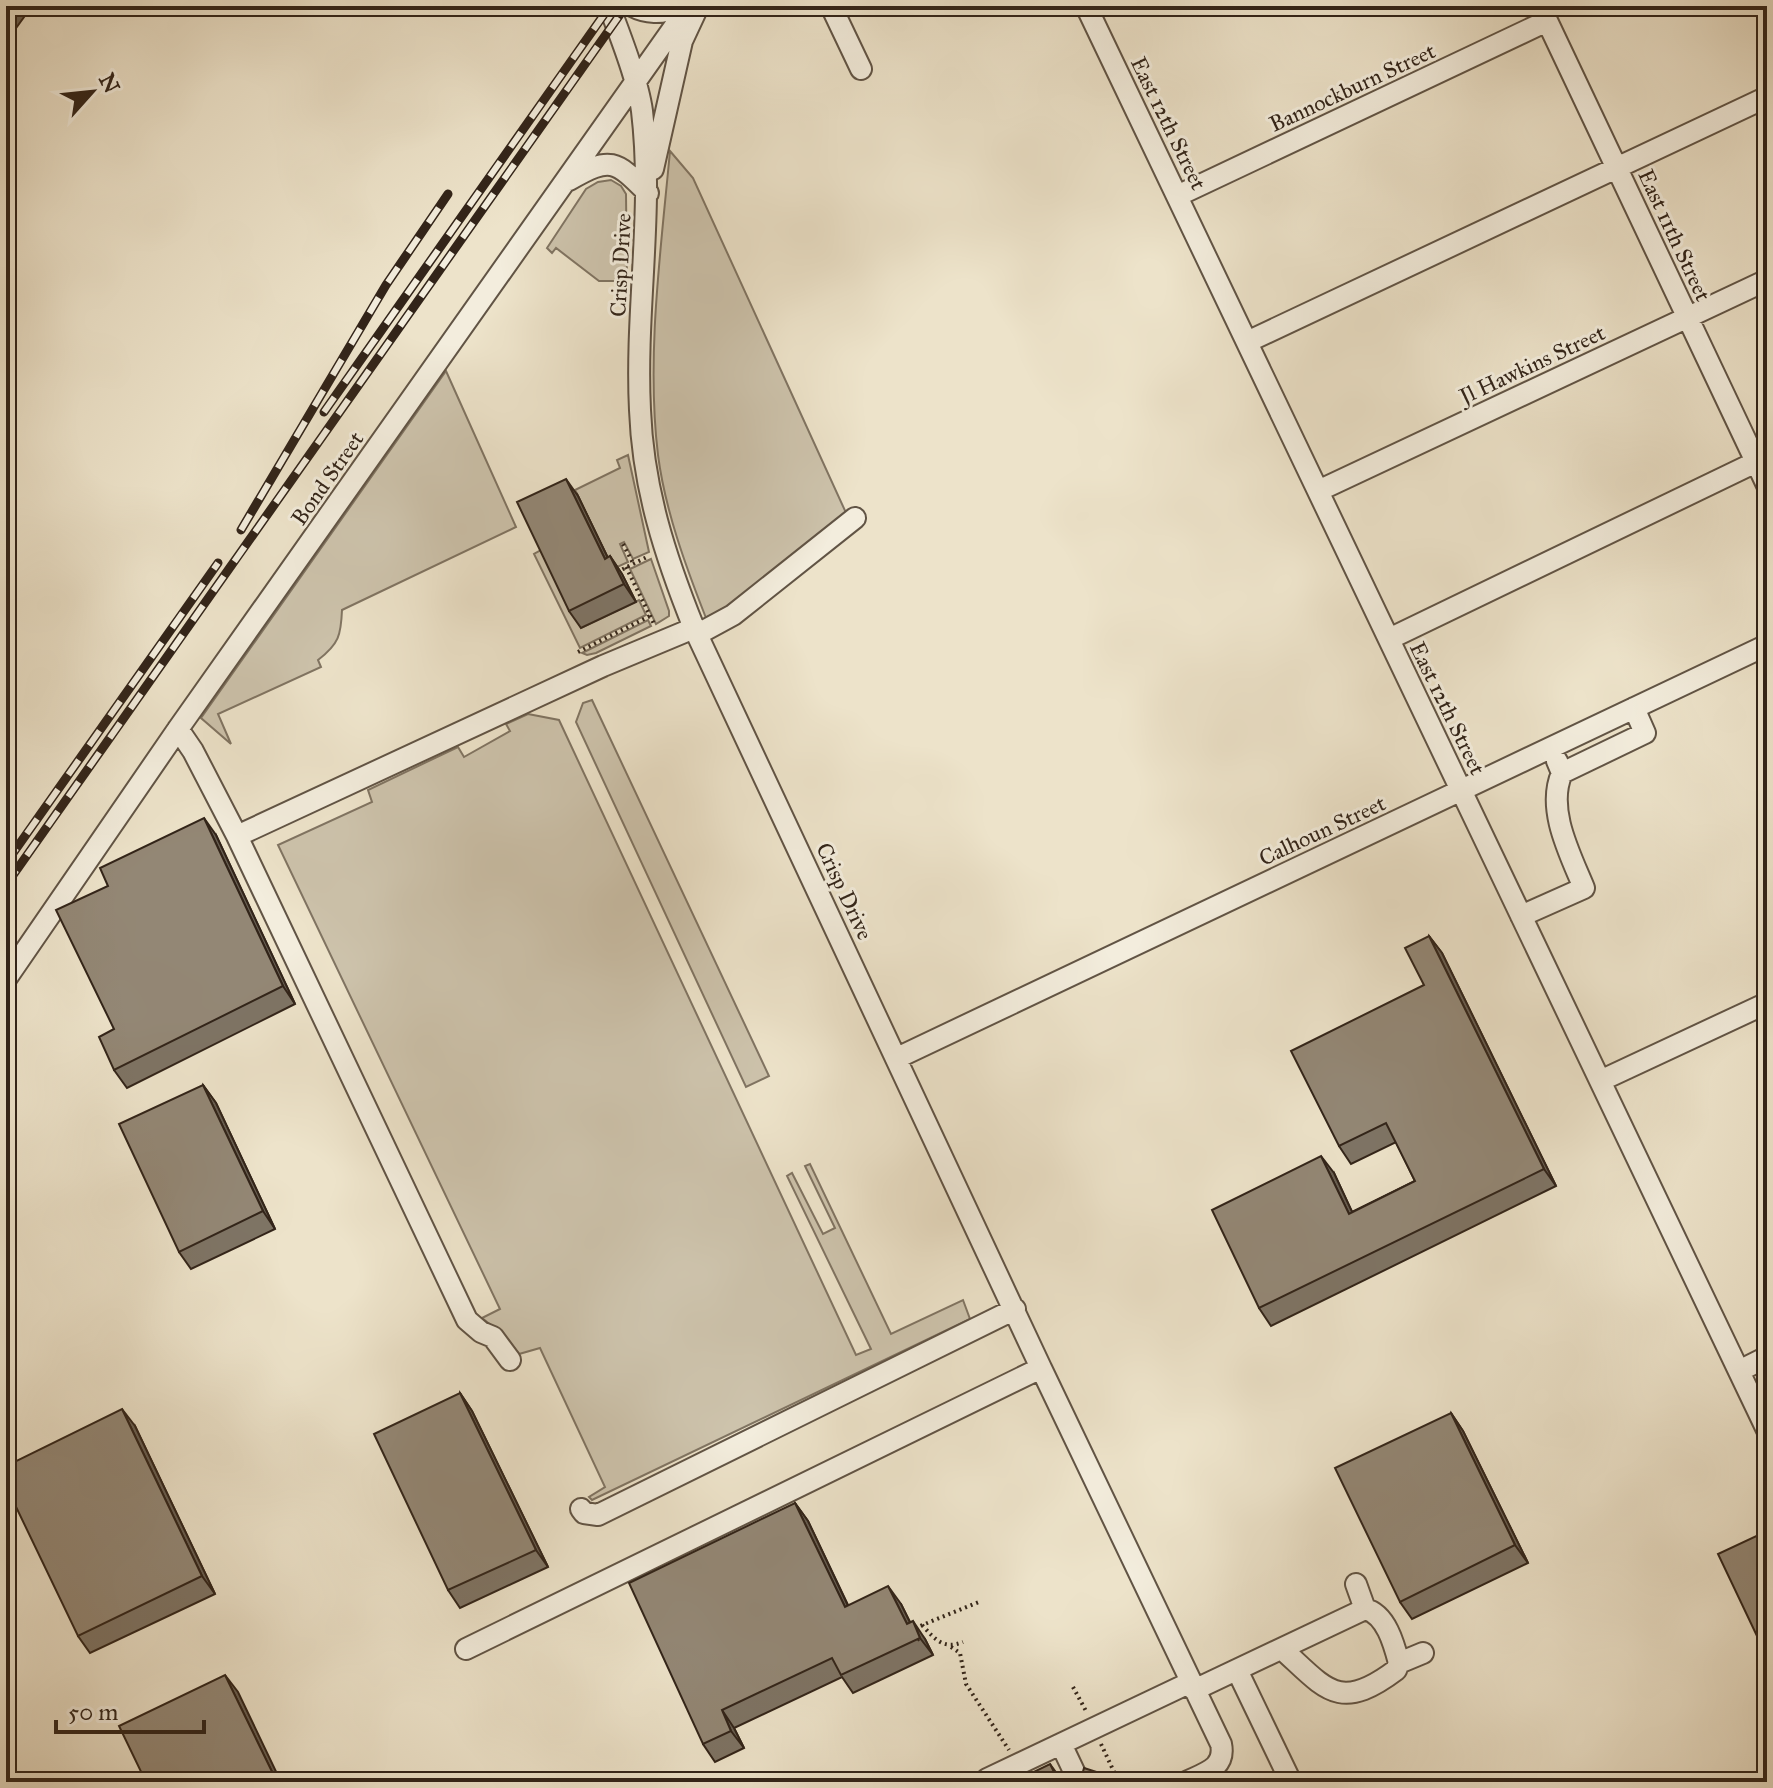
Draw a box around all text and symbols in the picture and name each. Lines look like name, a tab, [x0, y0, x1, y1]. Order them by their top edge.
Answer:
street label: Bannockburn Street	[1265, 37, 1440, 138]
north arrow	[52, 52, 132, 132]
street label: East 12th Street	[1125, 52, 1212, 194]
text: N	[93, 69, 126, 98]
street label: East 11th Street	[1632, 165, 1717, 306]
street label: Crisp Drive	[604, 212, 637, 318]
street label: Jl Hawkins Street	[1453, 319, 1610, 411]
street label: Bond Street	[285, 426, 370, 530]
street label: East 12th Street	[1404, 637, 1491, 779]
street label: Calhoun Street	[1255, 789, 1390, 872]
street label: Crisp Drive	[810, 838, 879, 944]
scale bar	[56, 1684, 204, 1734]
text: 50 m	[68, 1697, 118, 1727]

